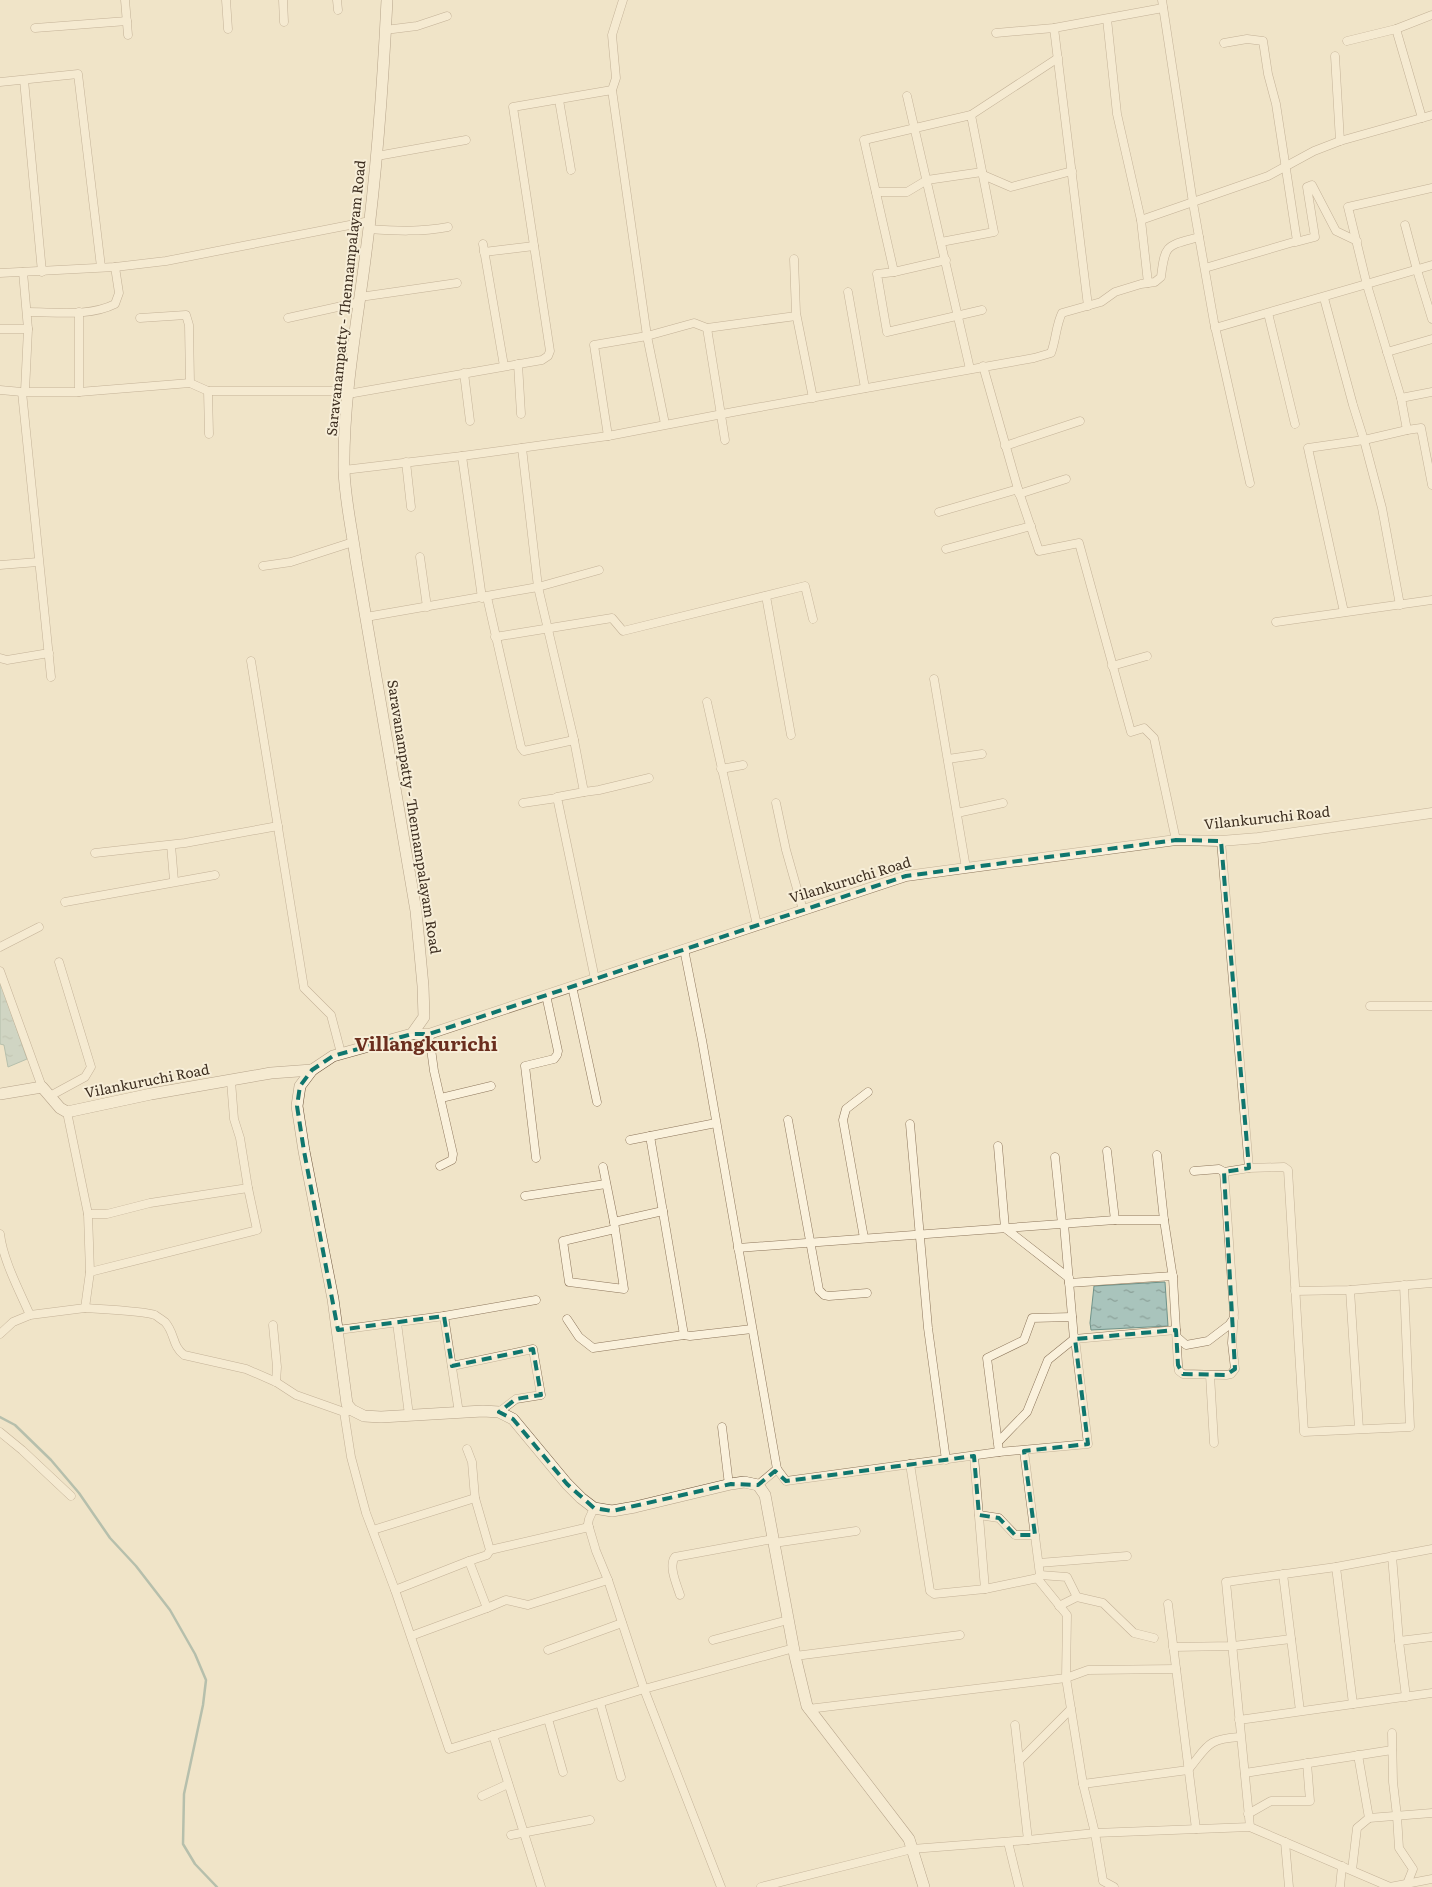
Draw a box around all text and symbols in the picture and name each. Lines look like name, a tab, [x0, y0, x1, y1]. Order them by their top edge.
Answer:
street label: Saravanampatty - Thennampalayam Road	[321, 159, 369, 437]
street label: Saravanampatty - Thennampalayam Road	[383, 678, 447, 956]
street label: Vilankuruchi Road	[1203, 800, 1331, 834]
street label: Vilankuruchi Road	[786, 851, 914, 907]
district label: Villangkurichi	[354, 1029, 498, 1057]
street label: Vilankuruchi Road	[83, 1058, 211, 1102]

